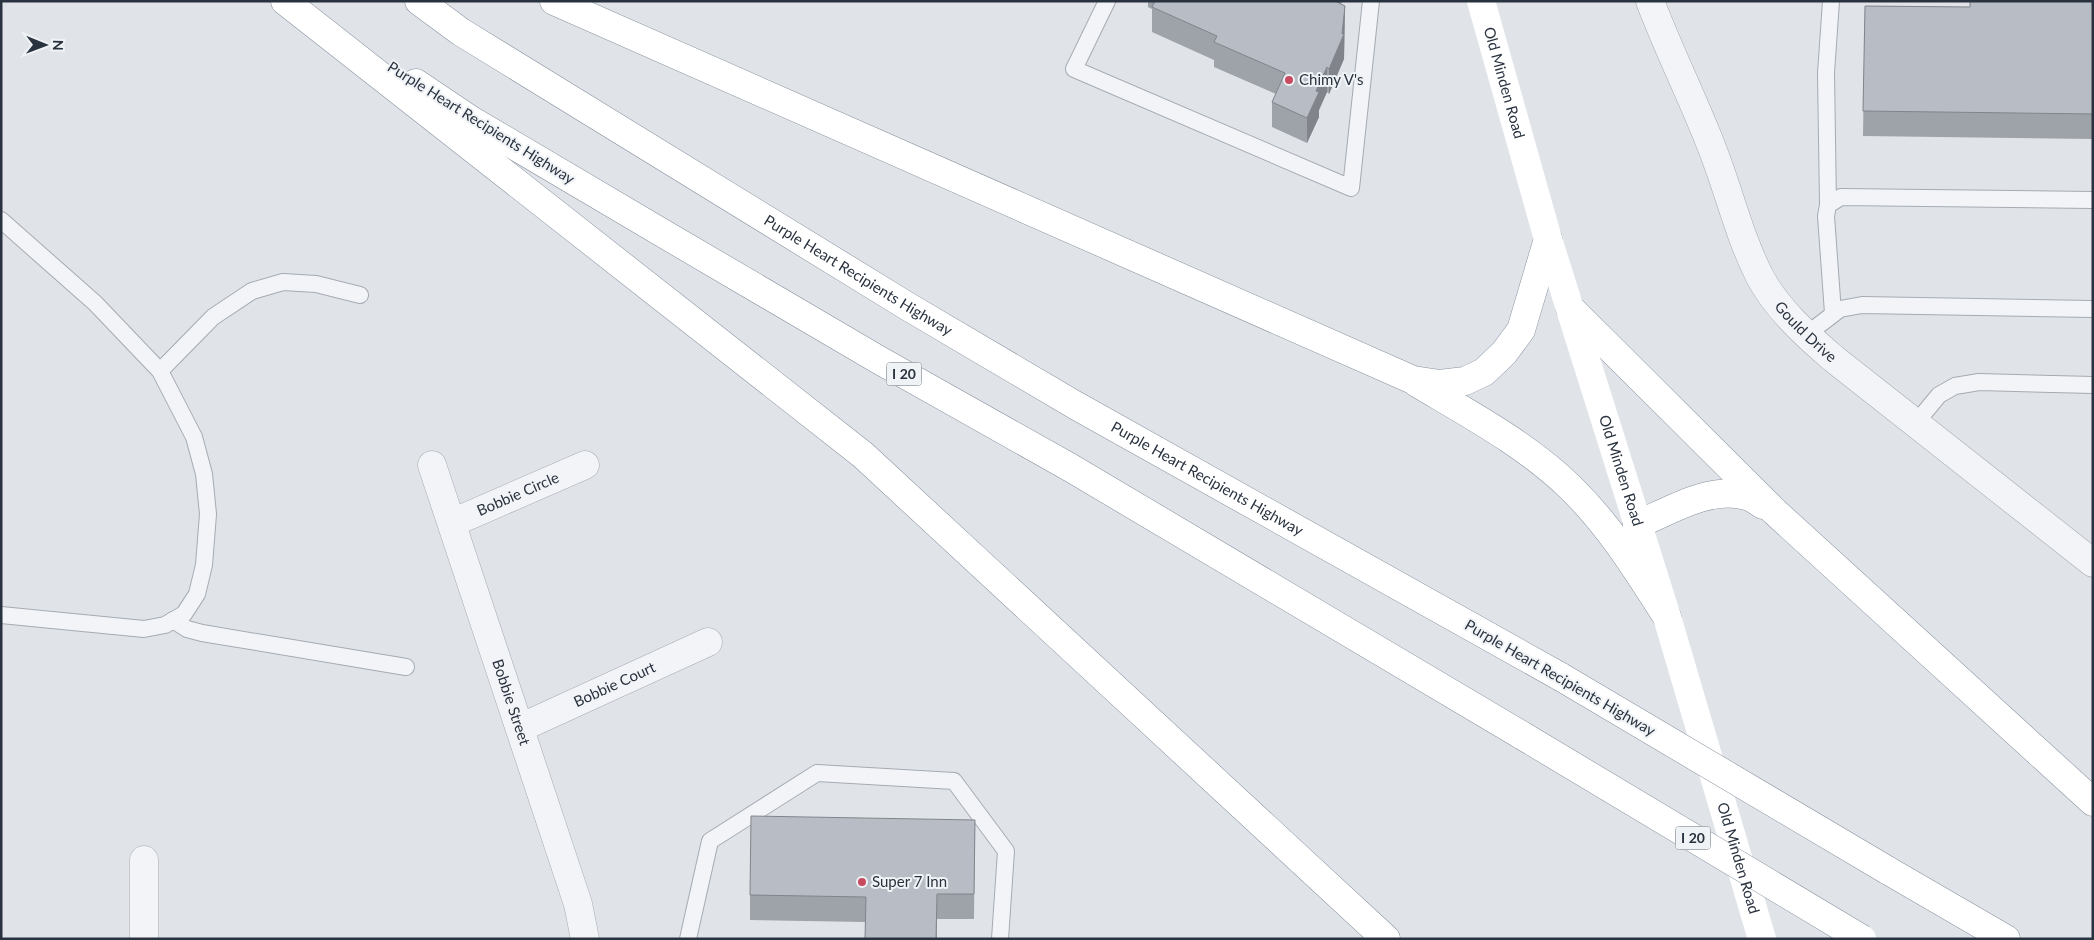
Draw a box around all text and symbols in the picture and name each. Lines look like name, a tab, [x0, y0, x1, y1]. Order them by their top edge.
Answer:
north arrow	[20, 20, 70, 70]
street label: Old Minden Road	[1481, 25, 1529, 141]
text: N	[50, 40, 67, 51]
street label: Purple Heart Recipients Highway	[385, 57, 579, 187]
place label: Chimy V's	[1299, 70, 1363, 88]
marker: Chimy V's	[1283, 74, 1295, 86]
street label: Purple Heart Recipients Highway	[761, 210, 956, 339]
street label: Gould Drive	[1771, 297, 1841, 365]
road number: I 20	[886, 362, 922, 386]
street label: Old Minden Road	[1596, 413, 1648, 528]
street label: Purple Heart Recipients Highway	[1108, 417, 1307, 539]
street label: Bobbie Circle	[474, 467, 561, 519]
street label: Purple Heart Recipients Highway	[1462, 615, 1659, 739]
street label: Bobbie Street	[489, 656, 535, 748]
street label: Bobbie Court	[570, 657, 658, 710]
street label: Old Minden Road	[1714, 800, 1764, 916]
road number: I 20	[1676, 826, 1710, 850]
place label: Super 7 Inn	[872, 872, 947, 890]
marker: Super 7 Inn	[856, 876, 868, 888]

